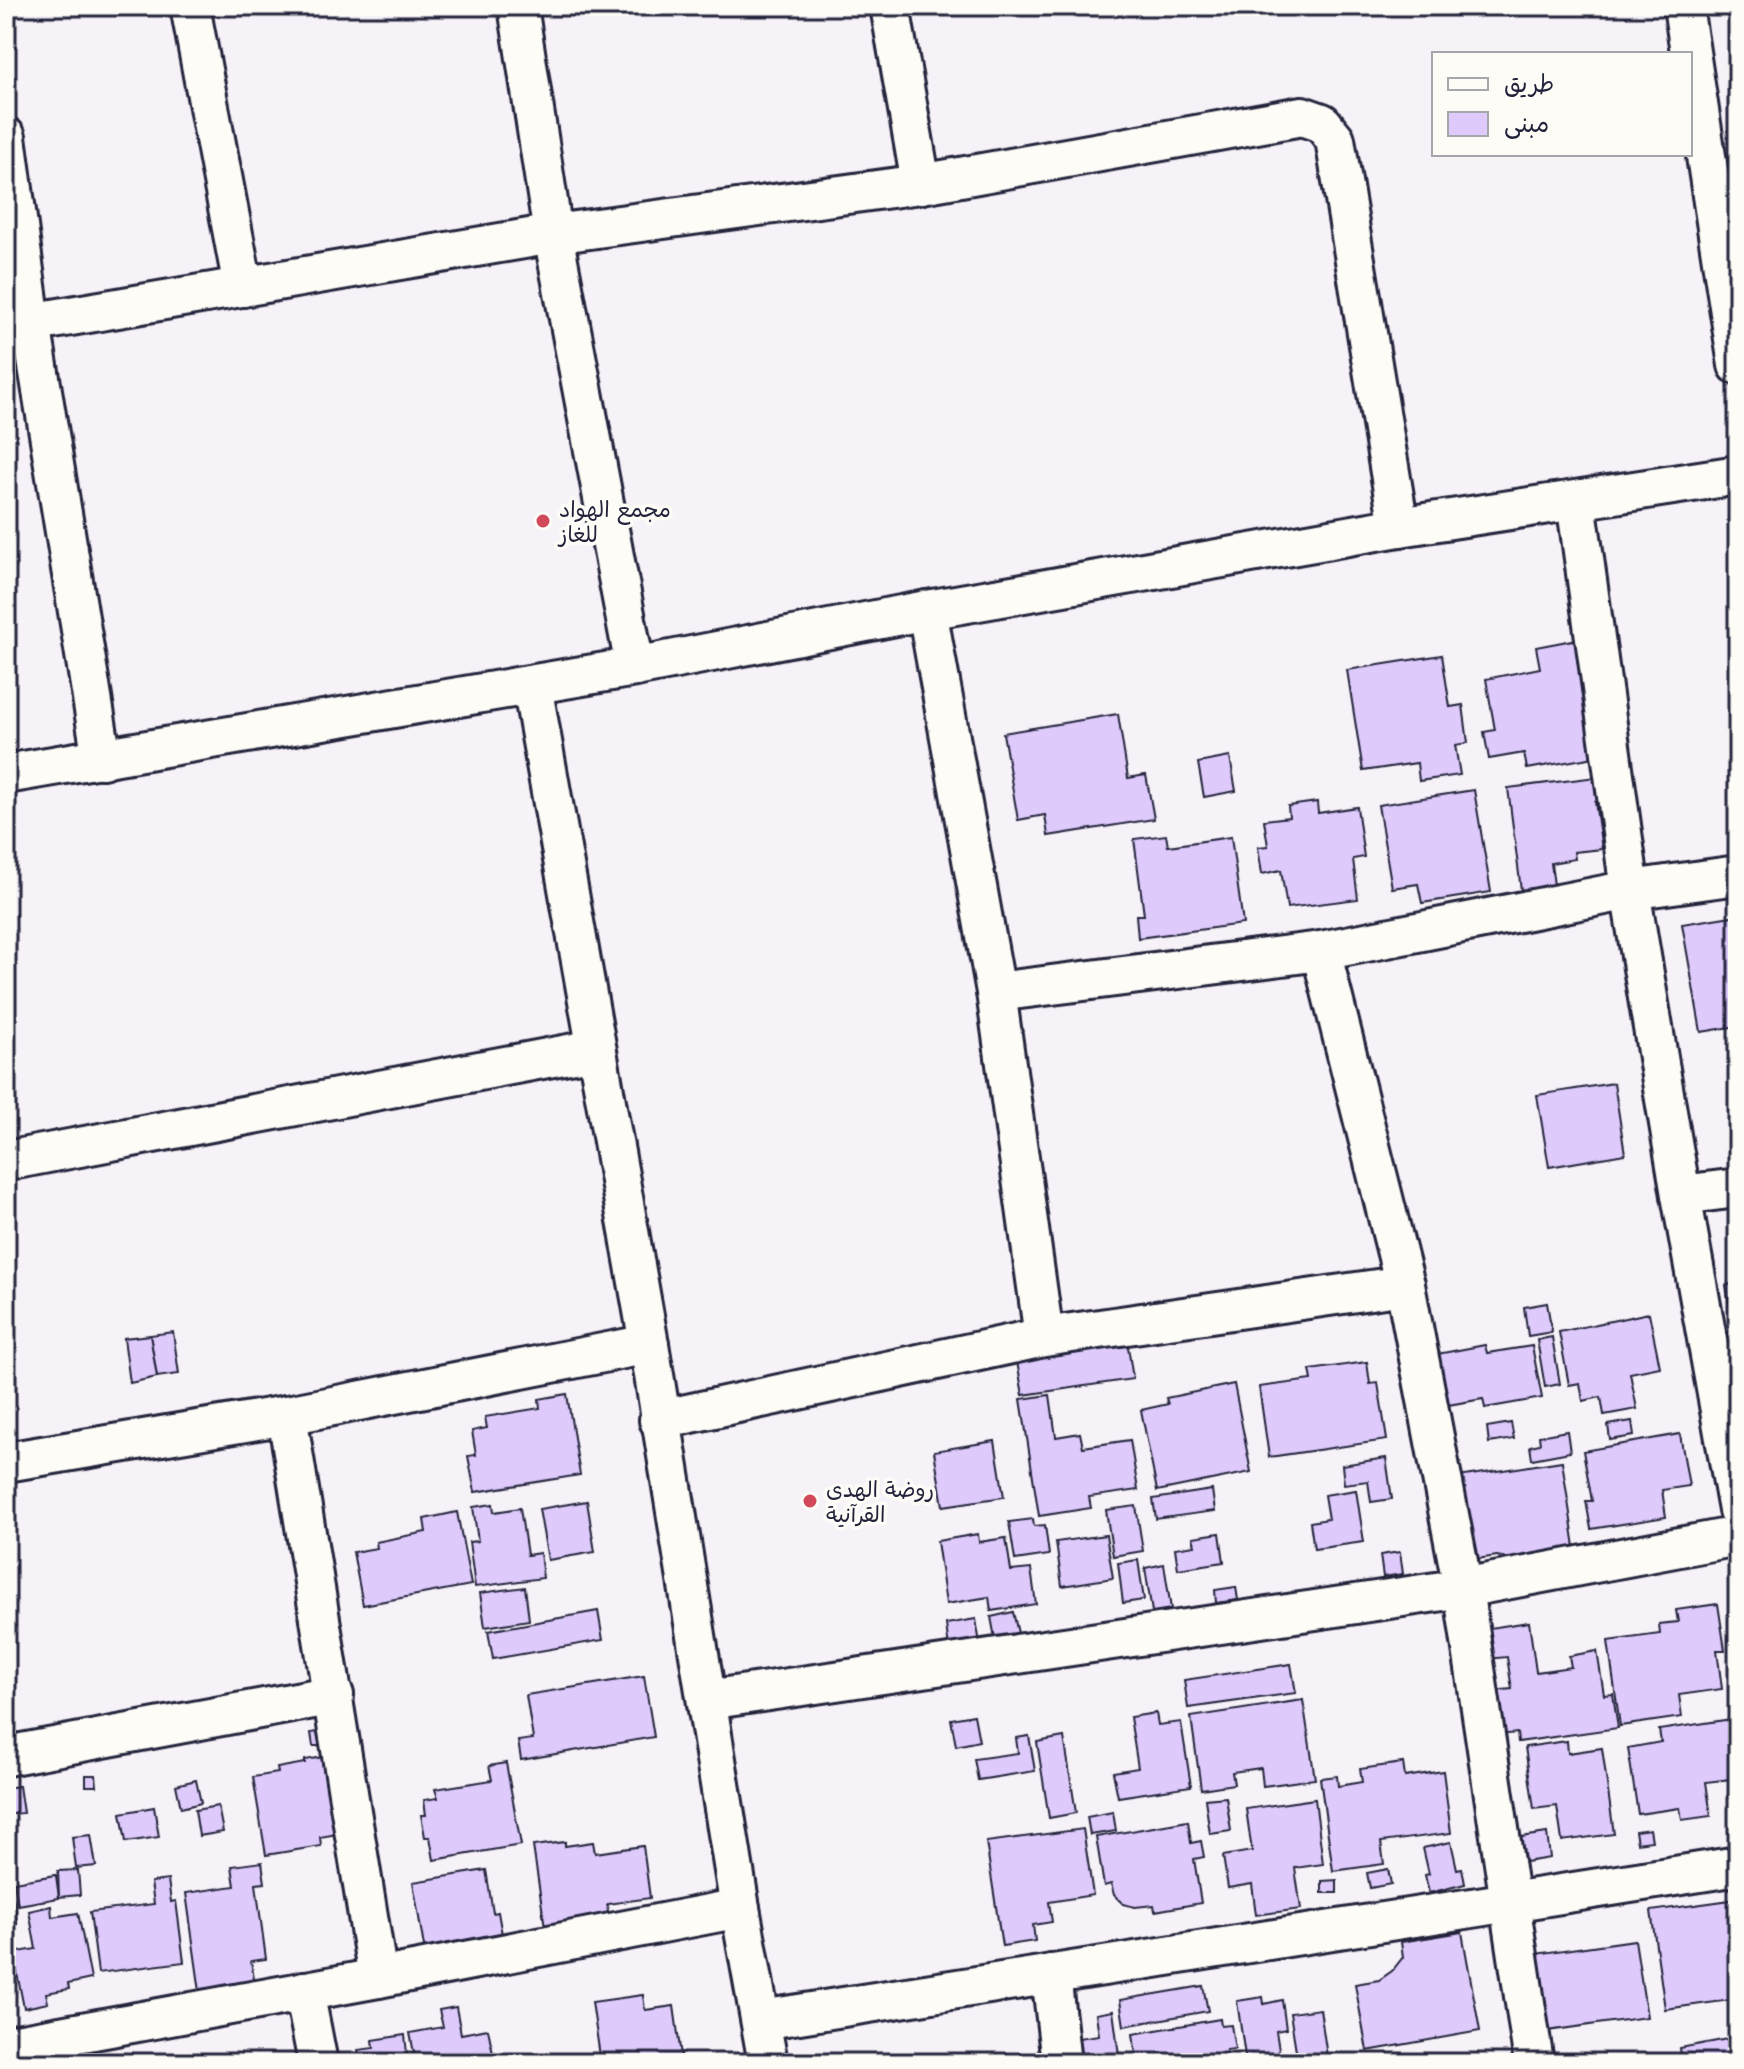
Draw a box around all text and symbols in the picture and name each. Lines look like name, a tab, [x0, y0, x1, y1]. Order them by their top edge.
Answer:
legend	[1432, 52, 1692, 156]
text: طريق	[1504, 67, 1554, 98]
text: مبنى	[1504, 107, 1549, 139]
place label: مجمع الهواد للغاز	[557, 494, 671, 548]
marker: مجمع الهواد للغاز	[534, 512, 552, 530]
place label: روضة الهدى القرآنية	[826, 1474, 934, 1528]
marker: روضة الهدى القرآنية	[801, 1492, 819, 1510]

